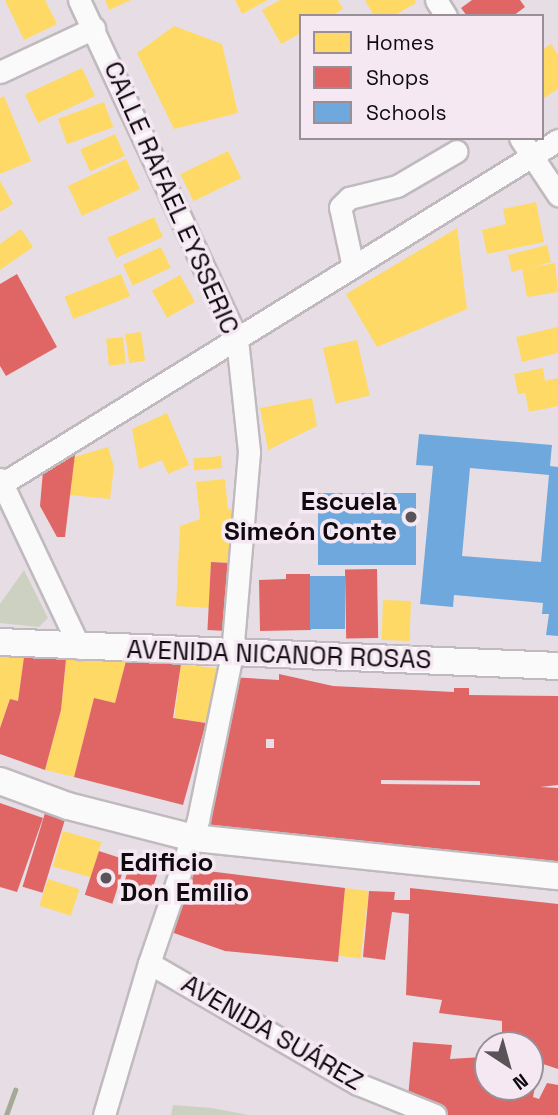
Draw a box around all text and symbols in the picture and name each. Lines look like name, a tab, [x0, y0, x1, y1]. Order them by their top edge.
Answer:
legend	[299, 14, 544, 140]
text: Homes	[366, 29, 434, 56]
street label: CALLE RAFAEL EYSSERIC	[97, 56, 245, 340]
text: Shops	[366, 64, 429, 91]
text: Schools	[366, 99, 446, 126]
place label: Escuela Simeón Conte	[224, 486, 397, 548]
marker: Escuela Simeón Conte	[403, 509, 419, 525]
street label: AVENIDA NICANOR ROSAS	[126, 634, 432, 676]
place label: Edificio Don Emilio	[120, 847, 249, 908]
marker: Edificio Don Emilio	[98, 870, 114, 886]
street label: AVENIDA SUÁREZ	[176, 968, 368, 1098]
north arrow	[474, 1031, 544, 1101]
text: N	[508, 1068, 533, 1096]

